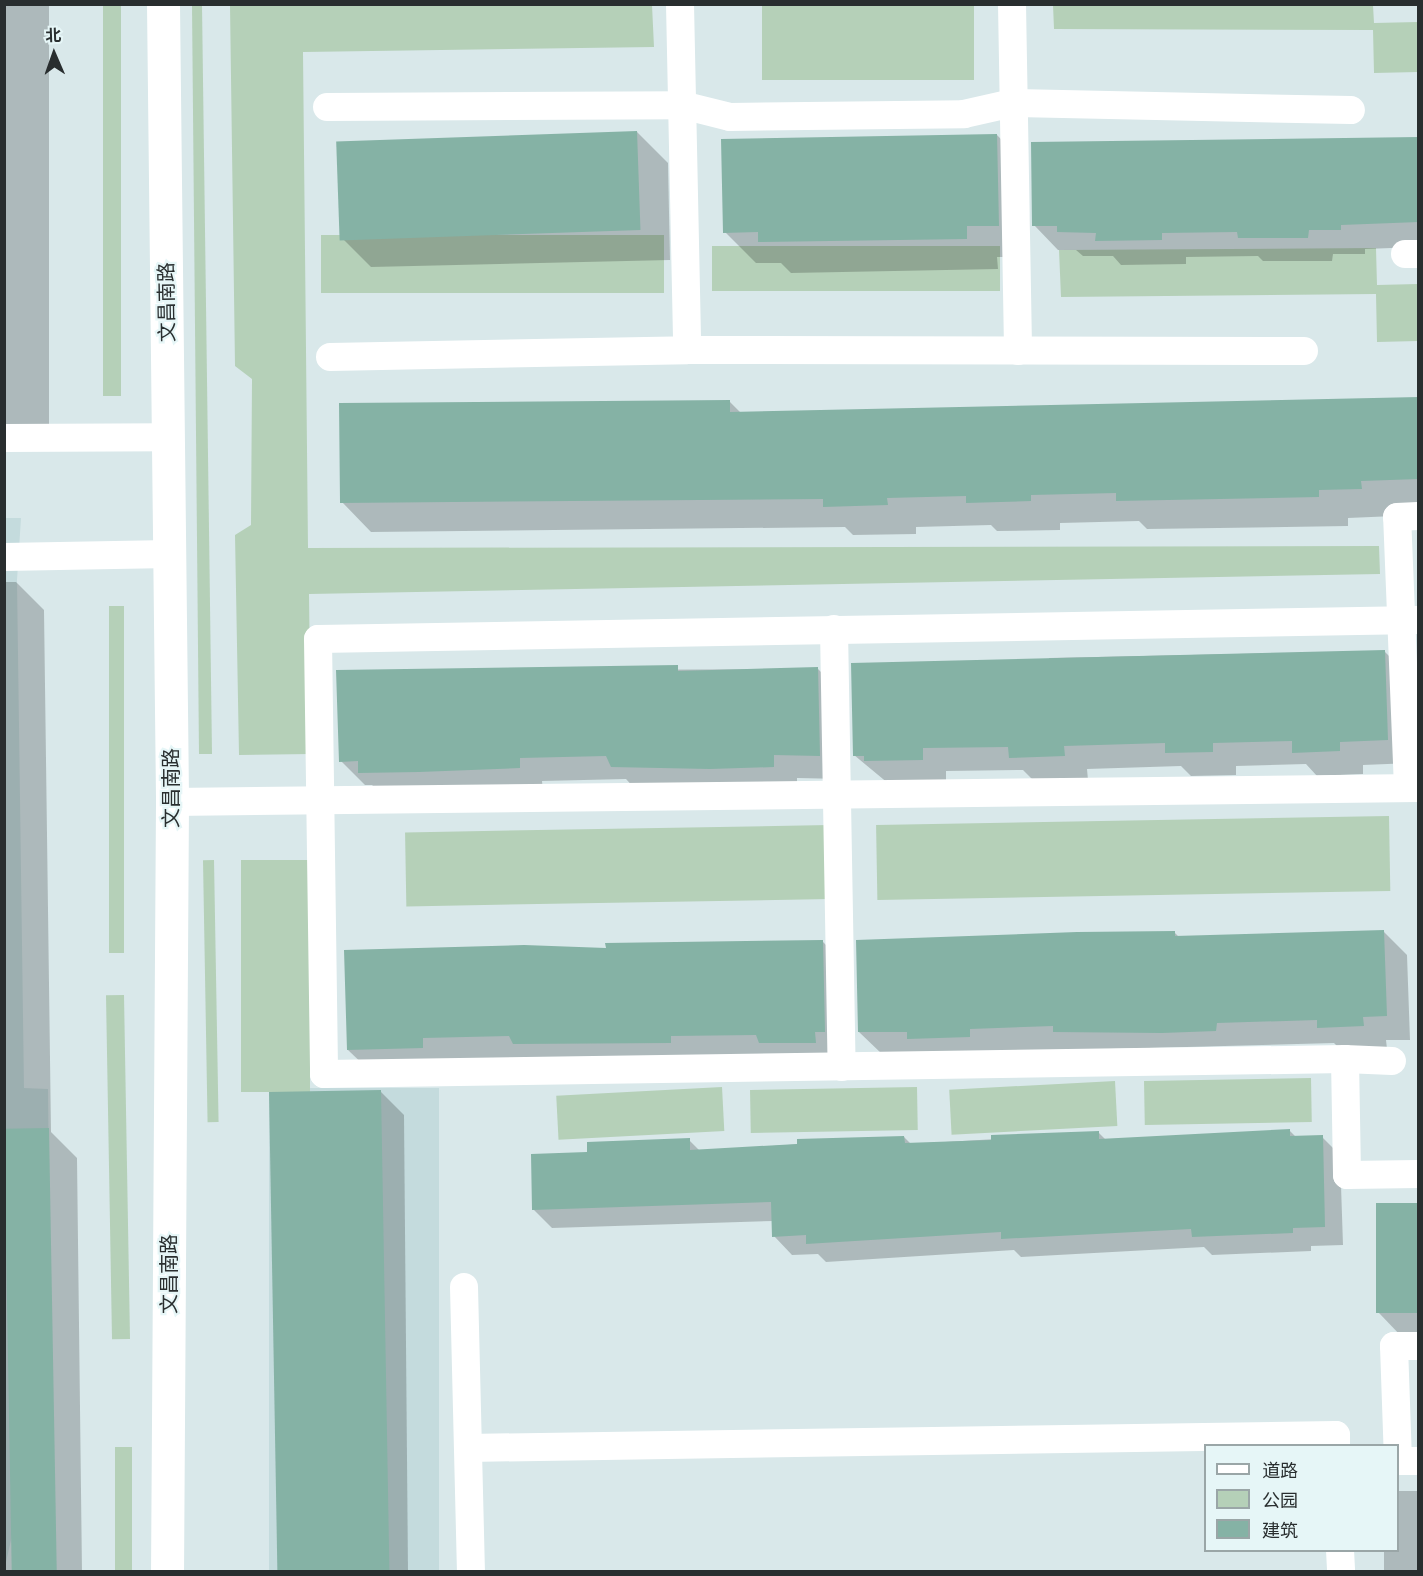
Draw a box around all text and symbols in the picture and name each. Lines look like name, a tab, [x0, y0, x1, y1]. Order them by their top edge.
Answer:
north arrow	[24, 24, 84, 84]
text: 北	[45, 26, 62, 45]
street label: 文昌南路	[154, 262, 180, 342]
street label: 文昌南路	[159, 748, 183, 828]
street label: 文昌南路	[157, 1234, 181, 1314]
legend	[1204, 1444, 1399, 1552]
text: 道路	[1262, 1460, 1298, 1482]
text: 公园	[1262, 1490, 1298, 1512]
text: 建筑	[1262, 1520, 1298, 1542]

